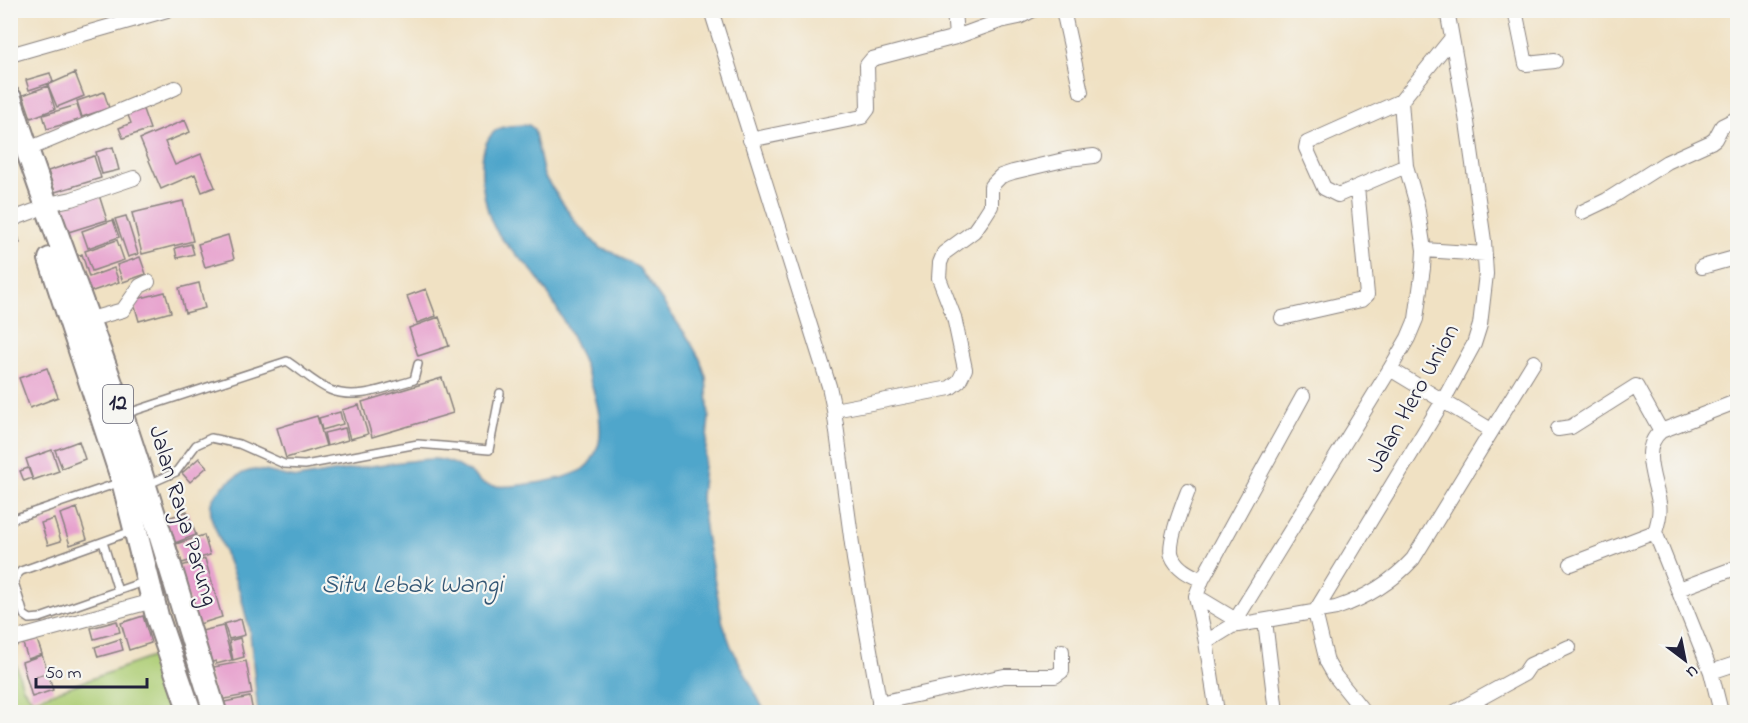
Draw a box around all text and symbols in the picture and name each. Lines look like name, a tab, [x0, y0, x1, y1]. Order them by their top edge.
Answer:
street label: Jalan Hero Union	[1359, 318, 1469, 480]
road number: 12	[103, 385, 133, 423]
street label: Jalan Raya Parung	[137, 421, 226, 611]
water label: Situ Lebak Wangi	[321, 567, 505, 605]
north arrow	[1655, 630, 1715, 690]
scale bar	[36, 651, 147, 689]
text: U	[1681, 658, 1703, 684]
text: 50 m	[45, 661, 82, 687]

